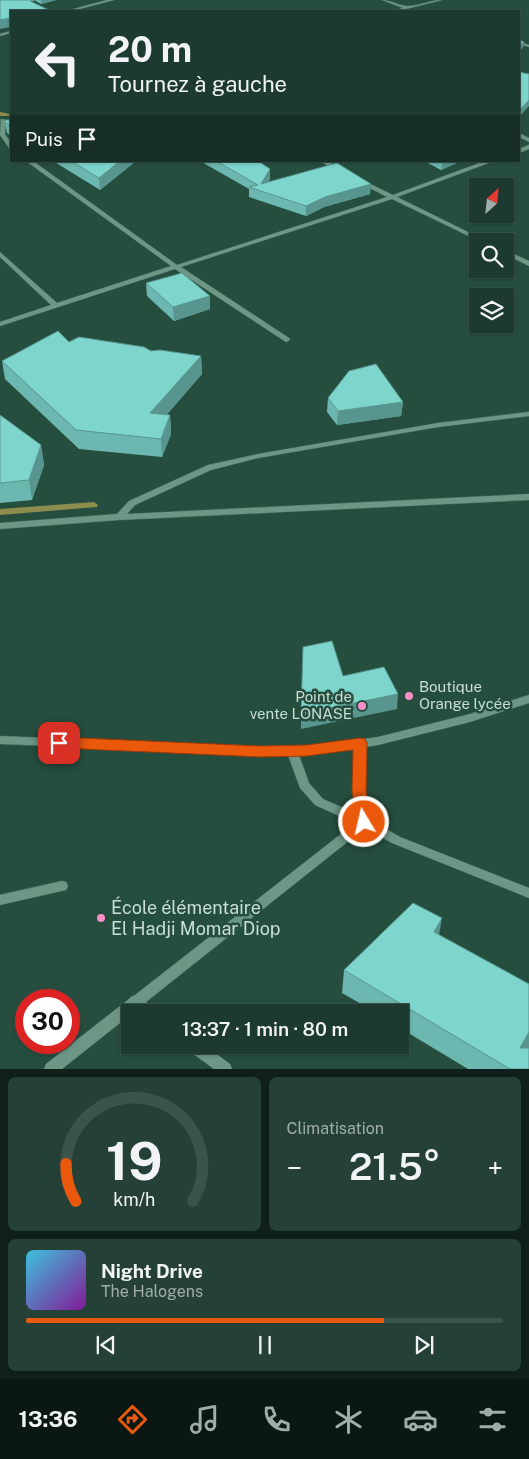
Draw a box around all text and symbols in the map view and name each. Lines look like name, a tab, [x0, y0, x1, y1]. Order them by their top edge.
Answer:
text: 20 m	[108, 29, 192, 70]
icon: left	[25, 30, 90, 95]
text: Tournez à gauche	[108, 71, 287, 97]
icon: arrive	[73, 125, 101, 153]
text: Puis	[25, 128, 63, 150]
north arrow	[469, 178, 514, 222]
map controls	[469, 178, 514, 333]
button: search	[469, 233, 514, 278]
button: layers	[469, 288, 514, 333]
place label: Boutique Orange lycée	[419, 678, 511, 712]
place label: Point de vente LONASE	[250, 688, 352, 722]
marker: Boutique Orange lycée	[403, 690, 415, 702]
marker: Point de vente LONASE	[356, 700, 368, 712]
pin	[38, 722, 80, 764]
icon: arrive	[45, 729, 73, 757]
position arrow	[337, 795, 389, 847]
place label: École élémentaire El Hadji Momar Diop	[111, 896, 281, 939]
marker: École élémentaire El Hadji Momar Diop	[95, 912, 107, 924]
speed limit sign: 30	[15, 989, 80, 1054]
text: 13:37 · 1 min · 80 m	[182, 1018, 348, 1040]
text: Climatisation	[287, 1119, 384, 1138]
text: 19	[106, 1131, 163, 1192]
text: 21.5°	[349, 1144, 441, 1189]
text: −	[287, 1151, 302, 1184]
text: +	[487, 1151, 503, 1184]
text: km/h	[113, 1189, 155, 1210]
text: Night Drive	[101, 1260, 203, 1282]
text: The Halogens	[101, 1282, 203, 1301]
icon: previous	[92, 1331, 120, 1359]
icon: pause	[251, 1331, 279, 1359]
icon: next	[410, 1331, 438, 1359]
icon: directions	[115, 1402, 150, 1437]
icon: music	[187, 1402, 222, 1437]
icon: phone	[259, 1402, 294, 1437]
icon: climate	[331, 1402, 366, 1437]
icon: car	[403, 1402, 438, 1437]
icon: filters	[475, 1402, 510, 1437]
text: 13:36	[19, 1406, 78, 1432]

